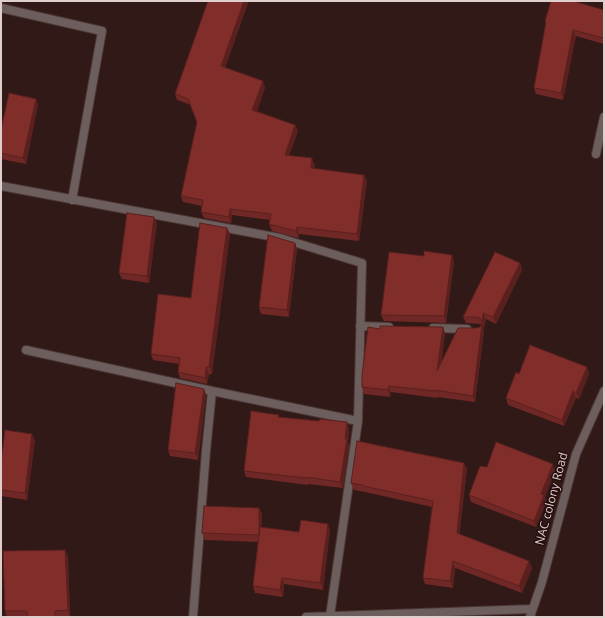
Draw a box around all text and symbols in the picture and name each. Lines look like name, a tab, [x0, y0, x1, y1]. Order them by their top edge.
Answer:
street label: NAC colony Road	[533, 451, 571, 547]

